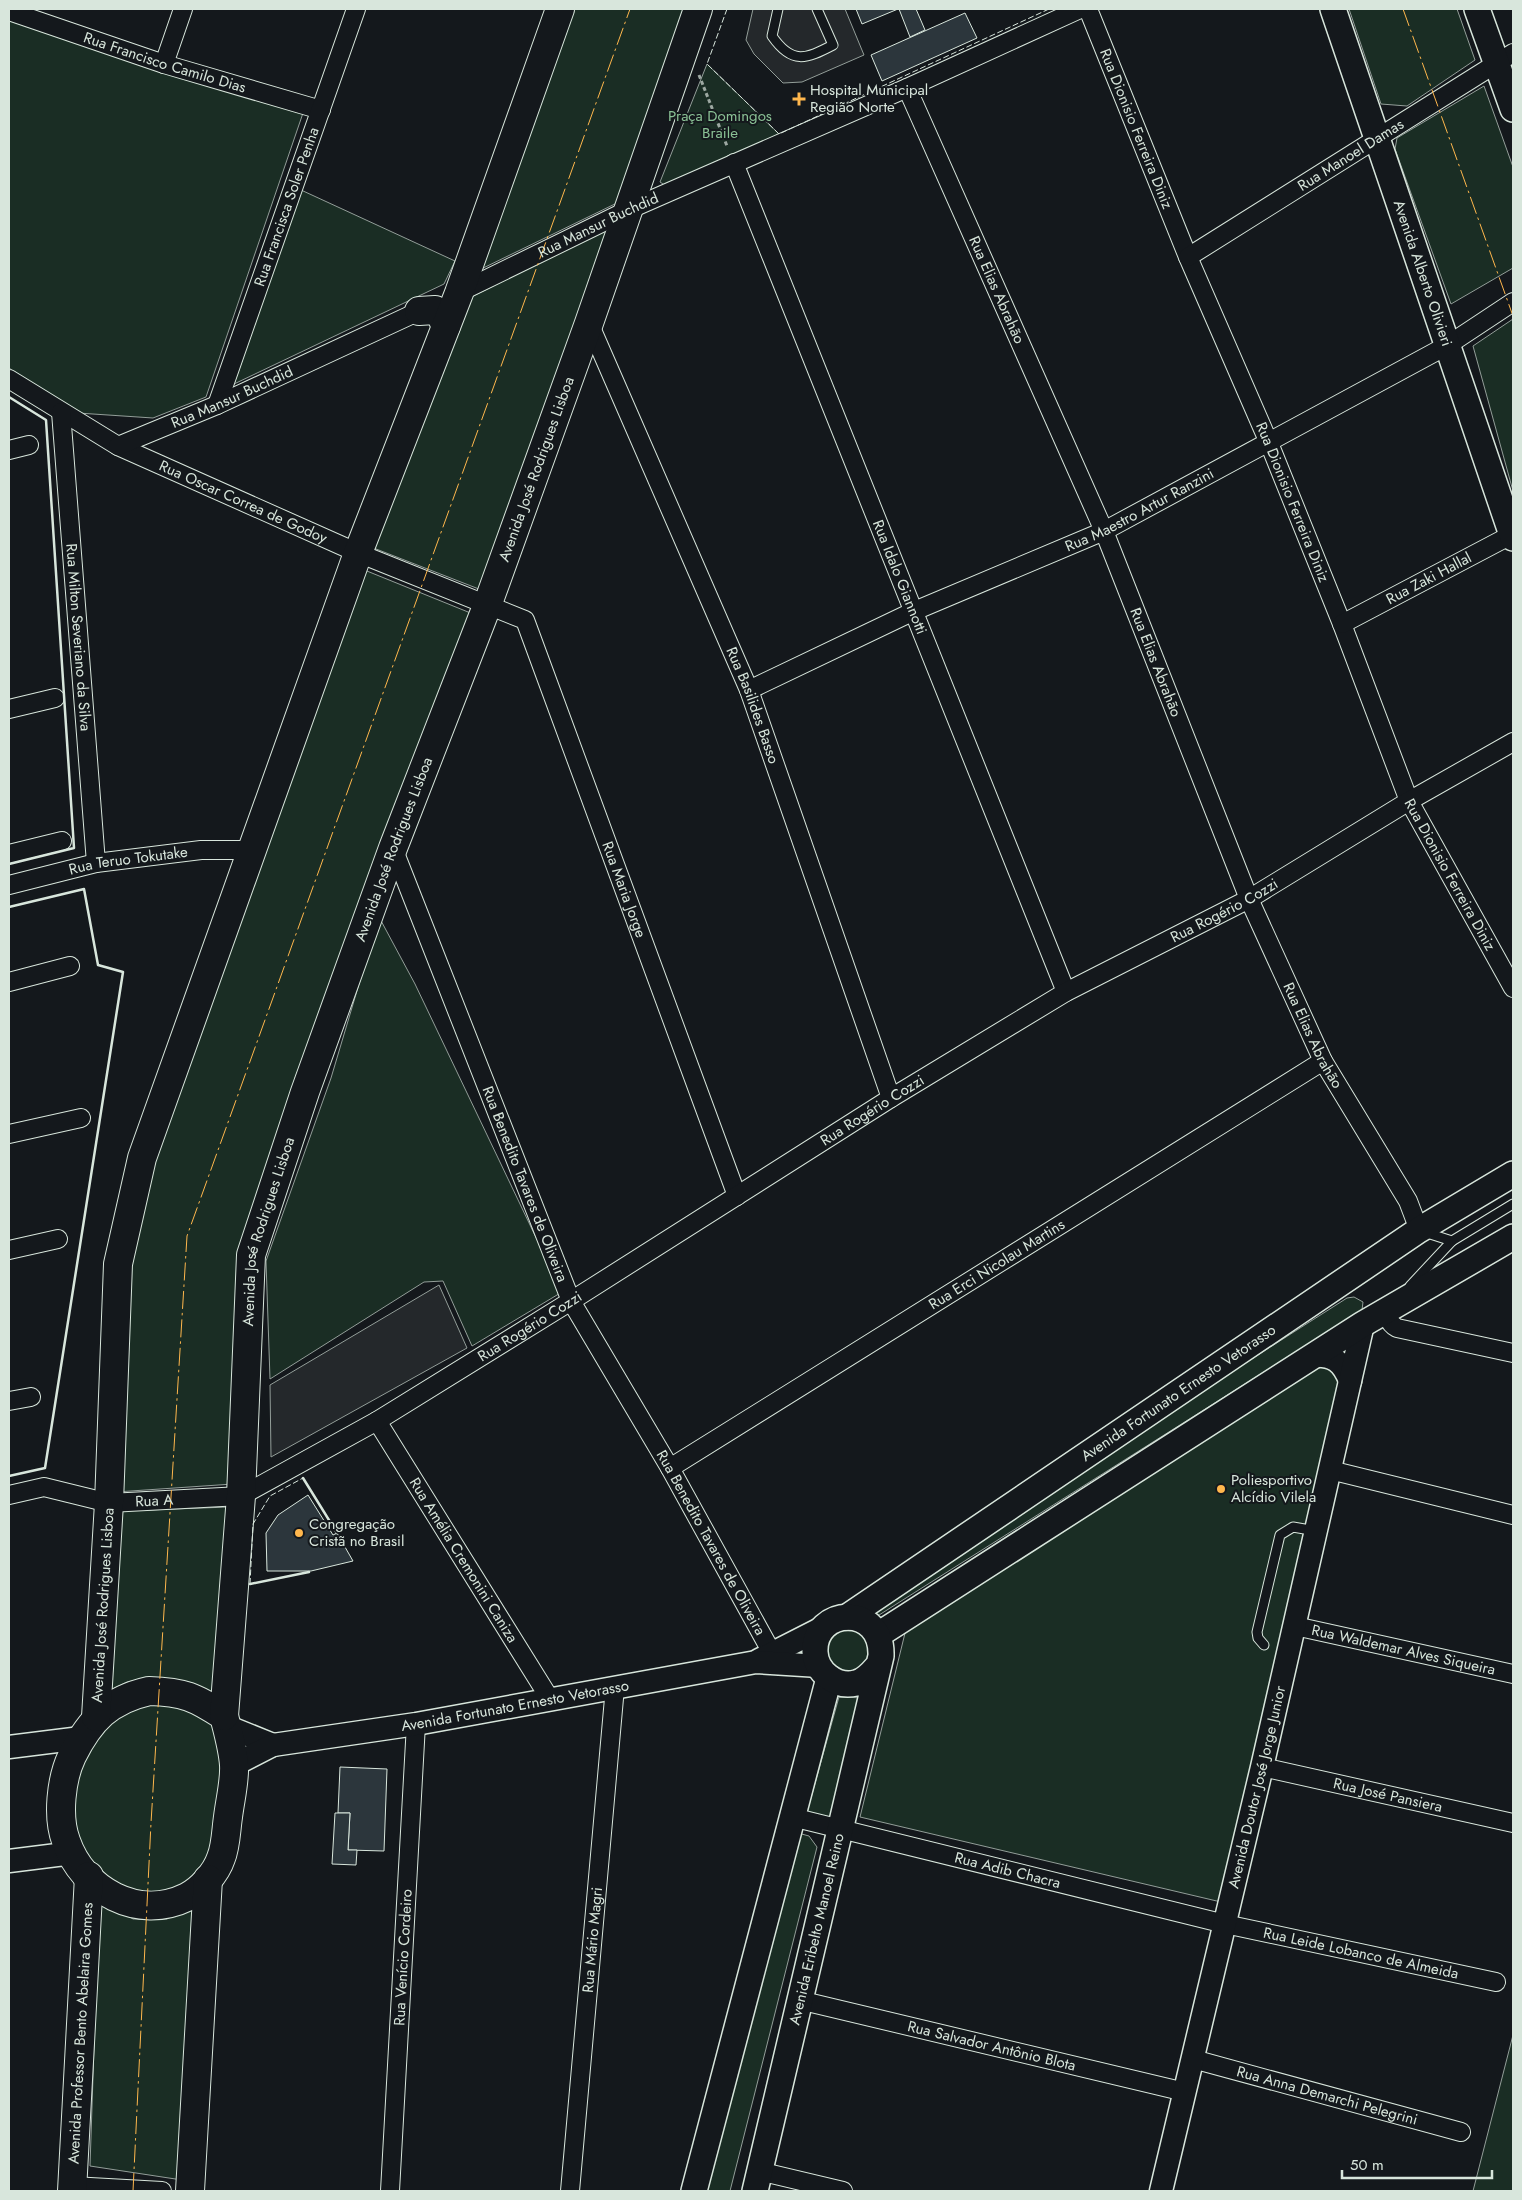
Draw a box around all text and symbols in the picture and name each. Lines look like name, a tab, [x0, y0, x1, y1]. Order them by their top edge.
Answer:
street label: Rua Francisco Camilo Dias	[81, 26, 248, 98]
street label: Rua Dionisio Ferreira Diniz	[1094, 45, 1178, 212]
place label: Hospital Municipal Região Norte	[810, 79, 928, 118]
marker: Hospital Municipal Região Norte	[792, 92, 806, 106]
park label: Praça Domingos Braile	[668, 105, 772, 144]
street label: Rua Manoel Damas	[1293, 113, 1408, 197]
street label: Rua Francisca Soler Penha	[248, 124, 325, 289]
street label: Rua Mansur Buchdid	[534, 187, 662, 263]
street label: Avenida Alberto Olivieri	[1388, 197, 1458, 349]
street label: Rua Elias Abrahão	[963, 233, 1030, 347]
street label: Rua Mansur Buchdid	[168, 360, 296, 434]
street label: Avenida José Rodrigues Lisboa	[493, 374, 580, 565]
street label: Rua Dionisio Ferreira Diniz	[1250, 419, 1335, 586]
street label: Rua Oscar Correa de Godoy	[156, 455, 331, 549]
street label: Rua Maestro Artur Ranzini	[1062, 463, 1218, 557]
street label: Rua Idalo Giannotti	[867, 517, 933, 638]
street label: Rua Milton Severiano da Silva	[60, 543, 97, 732]
street label: Rua Zaki Hallal	[1382, 547, 1475, 610]
street label: Rua Elias Abrahão	[1124, 605, 1187, 720]
street label: Rua Basilides Basso	[720, 643, 785, 767]
street label: Avenida José Rodrigues Lisboa	[349, 754, 438, 944]
street label: Rua Dionisio Ferreira Diniz	[1399, 795, 1501, 955]
street label: Rua Maria Jorge	[596, 838, 652, 941]
street label: Rua Teruo Tokutake	[66, 841, 189, 880]
street label: Rua Rogério Cozzi	[1167, 873, 1282, 948]
street label: Rua Elias Abrahão	[1278, 979, 1348, 1093]
street label: Rua Rogério Cozzi	[816, 1069, 928, 1151]
street label: Rua Benedito Tavares de Oliveira	[477, 1083, 573, 1285]
street label: Avenida José Rodrigues Lisboa	[237, 1134, 300, 1327]
street label: Rua Erci Nicolau Martins	[924, 1214, 1069, 1315]
street label: Rua Rogério Cozzi	[473, 1286, 586, 1367]
street label: Avenida Fortunato Ernesto Vetorasso	[1076, 1319, 1280, 1467]
street label: Rua Benedito Tavares de Oliveira	[651, 1446, 771, 1639]
place label: Poliesportivo Alcídio Vilela	[1231, 1469, 1316, 1508]
street label: Rua Amélia Cremonini Caniza	[404, 1473, 523, 1647]
marker: Poliesportivo Alcídio Vilela	[1215, 1483, 1227, 1495]
street label: Rua A	[135, 1489, 174, 1513]
street label: Avenida José Rodrigues Lisboa	[86, 1507, 120, 1703]
place label: Congregação Cristã no Brasil	[309, 1513, 404, 1552]
marker: Congregação Cristã no Brasil	[293, 1527, 305, 1539]
street label: Rua Waldemar Alves Siqueira	[1309, 1619, 1497, 1681]
street label: Avenida Fortunato Ernesto Vetorasso	[400, 1674, 631, 1737]
street label: Avenida Doutor José Jorge Junior	[1222, 1683, 1291, 1891]
street label: Rua José Pansiera	[1331, 1772, 1445, 1818]
street label: Avenida Eribelto Manoel Reino	[783, 1831, 850, 2027]
street label: Rua Adib Chacra	[952, 1847, 1063, 1894]
street label: Rua Mário Magri	[577, 1886, 608, 1994]
street label: Rua Venício Cordeiro	[388, 1888, 418, 2026]
street label: Avenida Professor Bento Abelaira Gomes	[62, 1902, 99, 2165]
street label: Rua Leide Lobanco de Almeida	[1261, 1921, 1461, 1985]
street label: Rua Salvador Antônio Blota	[905, 2015, 1078, 2077]
street label: Rua Anna Demarchi Pelegrini	[1234, 2060, 1420, 2131]
scale bar	[1342, 2148, 1492, 2180]
text: 50 m	[1350, 2154, 1384, 2176]

